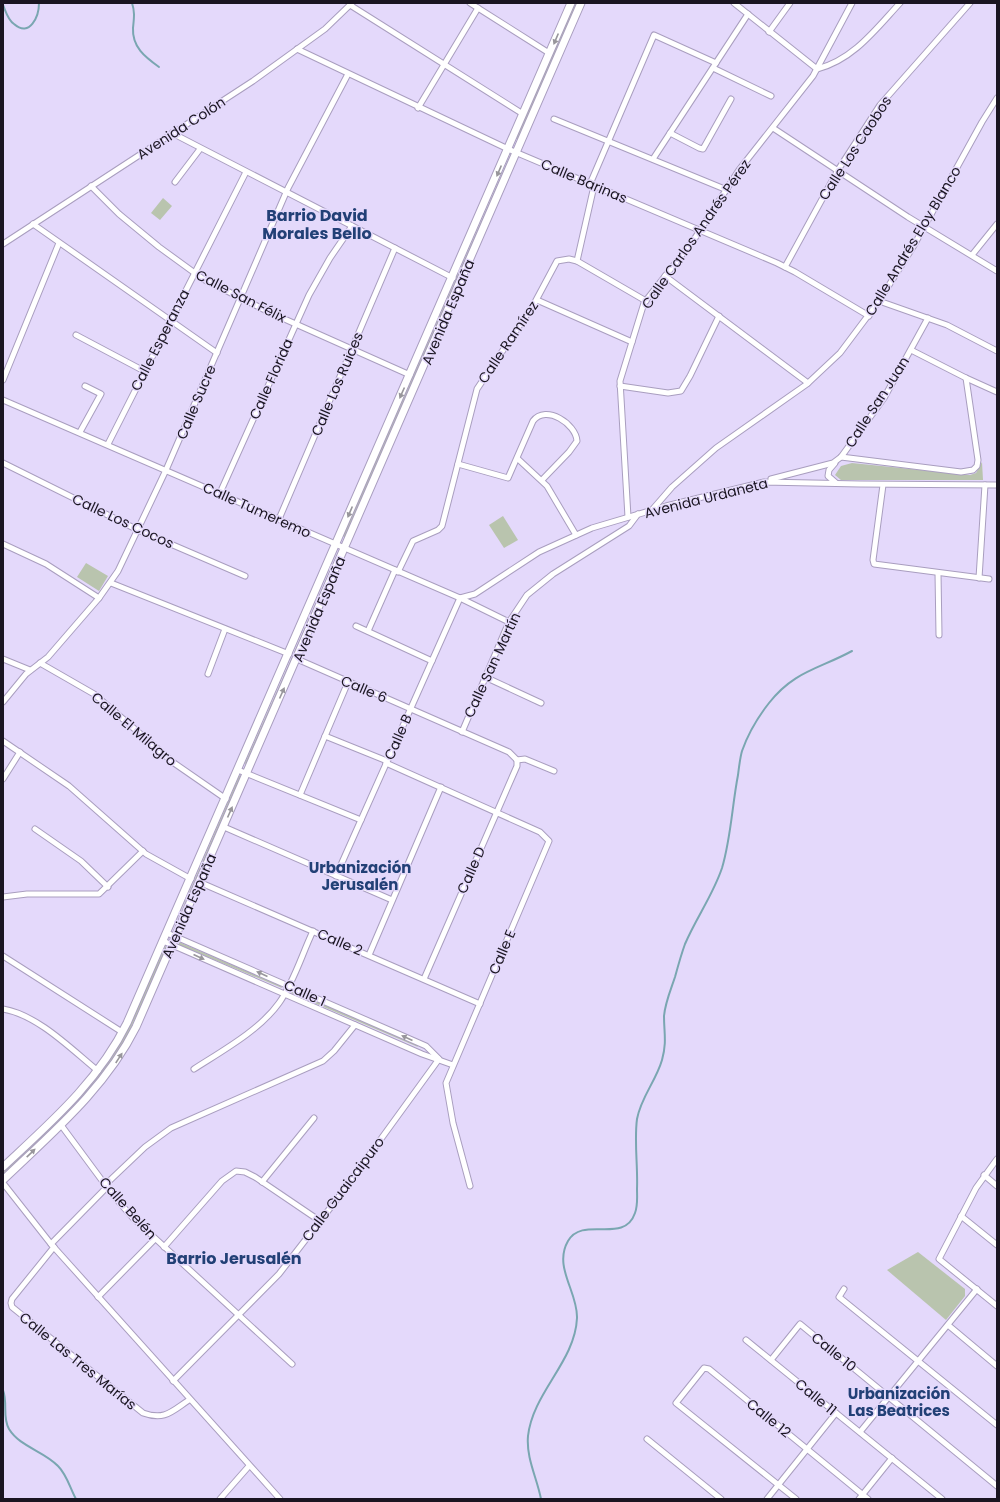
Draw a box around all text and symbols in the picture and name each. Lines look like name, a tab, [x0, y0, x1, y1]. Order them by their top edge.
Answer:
one-way arrow	[552, 33, 558, 45]
street label: Avenida Colón	[133, 92, 229, 164]
street label: Calle Los Caobos	[814, 92, 896, 204]
street label: Calle Barinas	[538, 154, 630, 208]
street label: Calle Carlos Andrés Pérez	[637, 155, 755, 313]
street label: Calle Andrés Eloy Blanco	[860, 162, 966, 320]
one-way arrow	[495, 165, 502, 177]
district label: Barrio David Morales Bello	[262, 204, 372, 245]
street label: Avenida España	[417, 256, 479, 368]
street label: Calle San Félix	[192, 265, 290, 328]
street label: Calle Esperanza	[126, 286, 194, 394]
street label: Calle Ramírez	[473, 297, 543, 387]
street label: Calle Los Ruices	[306, 329, 368, 439]
street label: Calle Florida	[244, 335, 298, 423]
street label: Calle San Juan	[840, 353, 914, 451]
street label: Calle Sucre	[171, 361, 221, 442]
one-way arrow	[399, 387, 406, 399]
street label: Avenida Urdaneta	[642, 473, 770, 523]
street label: Calle Tumeremo	[200, 477, 314, 543]
street label: Calle Los Cocos	[69, 489, 177, 553]
one-way arrow	[347, 507, 353, 519]
street label: Avenida España	[288, 553, 350, 665]
street label: Calle San Martín	[459, 609, 525, 721]
street label: Calle 6	[338, 670, 390, 708]
street label: Calle El Milagro	[87, 687, 181, 771]
one-way arrow	[279, 687, 285, 698]
street label: Calle B	[379, 711, 417, 763]
one-way arrow	[227, 806, 233, 818]
street label: Calle D	[452, 843, 490, 897]
street label: Avenida España	[157, 850, 221, 962]
district label: Urbanización Jerusalén	[309, 857, 411, 895]
street label: Calle 2	[314, 923, 366, 961]
street label: Calle E	[484, 927, 520, 977]
one-way arrow	[193, 954, 205, 960]
one-way arrow	[256, 971, 268, 977]
street label: Calle 1	[281, 975, 329, 1011]
one-way arrow	[401, 1034, 413, 1040]
one-way arrow	[115, 1052, 122, 1063]
street label: Calle Guaicaipuro	[297, 1133, 389, 1245]
one-way arrow	[26, 1148, 36, 1158]
street label: Calle Belén	[94, 1172, 162, 1244]
district label: Barrio Jerusalén	[166, 1247, 302, 1270]
street label: Calle Las Tres Marías	[15, 1307, 141, 1415]
street label: Calle 10	[807, 1328, 861, 1376]
street label: Calle 11	[791, 1374, 841, 1420]
district label: Urbanización Las Beatrices	[848, 1383, 950, 1421]
street label: Calle 12	[742, 1394, 796, 1442]

